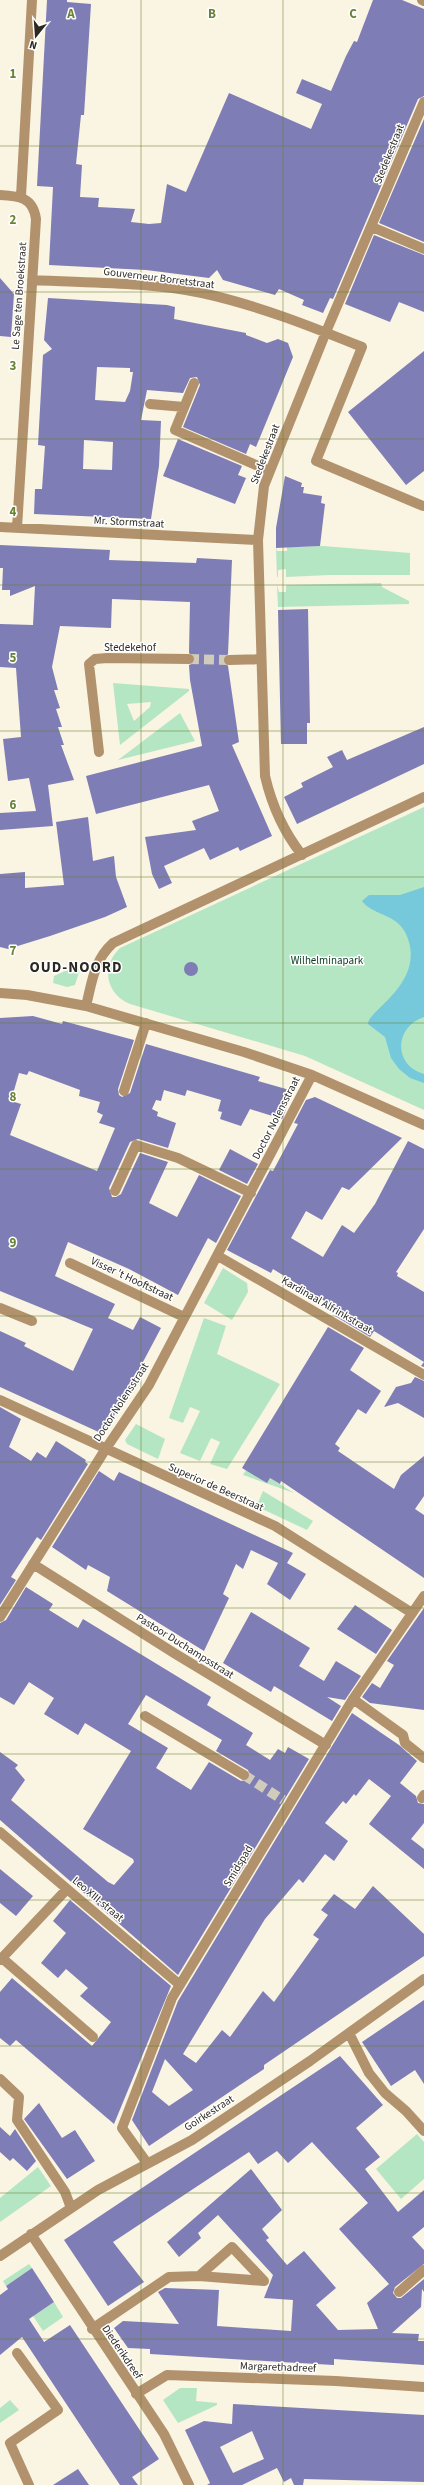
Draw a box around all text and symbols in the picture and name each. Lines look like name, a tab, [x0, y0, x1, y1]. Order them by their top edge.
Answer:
text: A	[66, 5, 75, 23]
text: B	[208, 5, 216, 23]
text: C	[349, 5, 357, 23]
north arrow	[16, 16, 56, 56]
text: N	[28, 37, 39, 53]
text: 1	[10, 65, 17, 83]
street label: Stedekestraat	[370, 122, 408, 186]
text: 2	[10, 211, 17, 229]
street label: Le Sage ten Broekstraat	[8, 241, 30, 350]
street label: Gouverneur Borretstraat	[103, 264, 216, 292]
text: 3	[10, 357, 17, 375]
street label: Stedekestraat	[247, 422, 283, 486]
text: 4	[10, 503, 17, 521]
street label: Mr. Stormstraat	[93, 513, 165, 531]
street label: Stedekehof	[104, 640, 157, 655]
text: 5	[10, 649, 17, 667]
text: 6	[10, 796, 17, 814]
text: 7	[10, 942, 17, 960]
park label: Wilhelminapark	[291, 953, 364, 968]
district label: OUD-NOORD	[30, 957, 122, 978]
street label: Doctor Nolensstraat	[249, 1074, 304, 1162]
text: 8	[10, 1088, 17, 1106]
text: 9	[10, 1234, 17, 1252]
street label: Visser 't Hooftstraat	[88, 1253, 176, 1305]
street label: Kardinaal Alfrinkstraat	[279, 1273, 376, 1337]
street label: Doctor Nolensstraat	[90, 1359, 152, 1444]
street label: Superior de Beerstraat	[166, 1459, 266, 1515]
street label: Pastoor Duchampsstraat	[133, 1610, 237, 1682]
street label: Smidspad	[220, 1842, 256, 1890]
street label: Leo XIII-straat	[69, 1873, 127, 1925]
street label: Goirkestraat	[181, 2091, 237, 2135]
street label: Diederikdreef	[98, 2322, 146, 2383]
street label: Margarethadreef	[240, 2358, 317, 2376]

